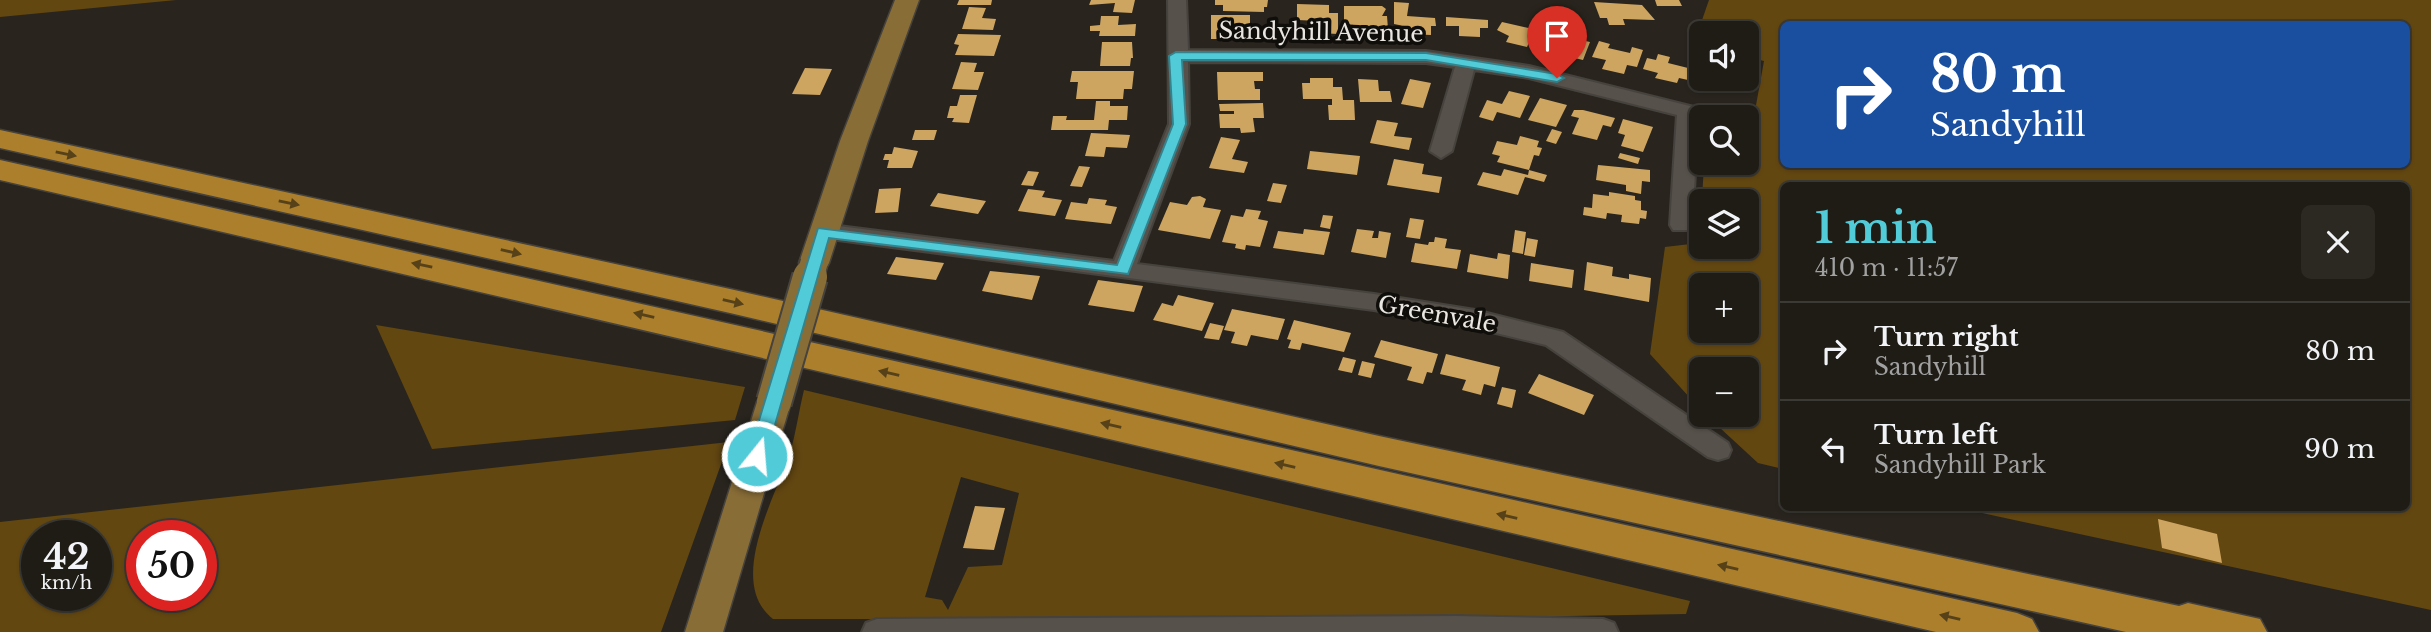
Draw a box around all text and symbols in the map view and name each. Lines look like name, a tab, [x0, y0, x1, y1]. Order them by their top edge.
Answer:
pin	[1527, 6, 1587, 78]
street label: Sandyhill Avenue	[1218, 16, 1424, 48]
icon: arrive	[1538, 17, 1576, 55]
map controls	[1689, 21, 1759, 427]
button: sound	[1689, 21, 1759, 91]
text: 80 m	[1930, 44, 2065, 105]
icon: right	[1815, 49, 1906, 140]
button: search	[1689, 105, 1759, 175]
text: Sandyhill	[1930, 105, 2086, 145]
one-way arrow	[56, 149, 78, 160]
button: layers	[1689, 189, 1759, 259]
one-way arrow	[278, 198, 300, 209]
text: 1 min	[1815, 202, 1937, 254]
button: close	[2301, 205, 2375, 279]
one-way arrow	[500, 247, 522, 258]
text: 410 m · 11:57	[1815, 254, 1958, 282]
one-way arrow	[411, 259, 433, 270]
button: +	[1689, 273, 1759, 343]
street label: Greenvale	[1376, 290, 1498, 338]
one-way arrow	[722, 297, 744, 308]
one-way arrow	[633, 310, 655, 321]
text: Turn right	[1874, 321, 2019, 353]
icon: right	[1815, 332, 1853, 370]
text: 80 m	[2305, 335, 2375, 367]
text: Sandyhill	[1874, 353, 1986, 381]
button: −	[1689, 357, 1759, 427]
one-way arrow	[878, 367, 900, 378]
position arrow	[720, 419, 794, 493]
one-way arrow	[1100, 419, 1122, 430]
text: Turn left	[1874, 419, 1998, 451]
icon: left	[1815, 430, 1853, 468]
text: 90 m	[2304, 433, 2375, 465]
text: Sandyhill Park	[1874, 451, 2046, 479]
one-way arrow	[1274, 459, 1296, 470]
one-way arrow	[1496, 510, 1518, 521]
speed limit sign: 50	[126, 520, 217, 611]
text: 42	[43, 535, 90, 578]
one-way arrow	[1717, 561, 1739, 572]
text: km/h	[41, 572, 92, 594]
one-way arrow	[1939, 611, 1961, 622]

